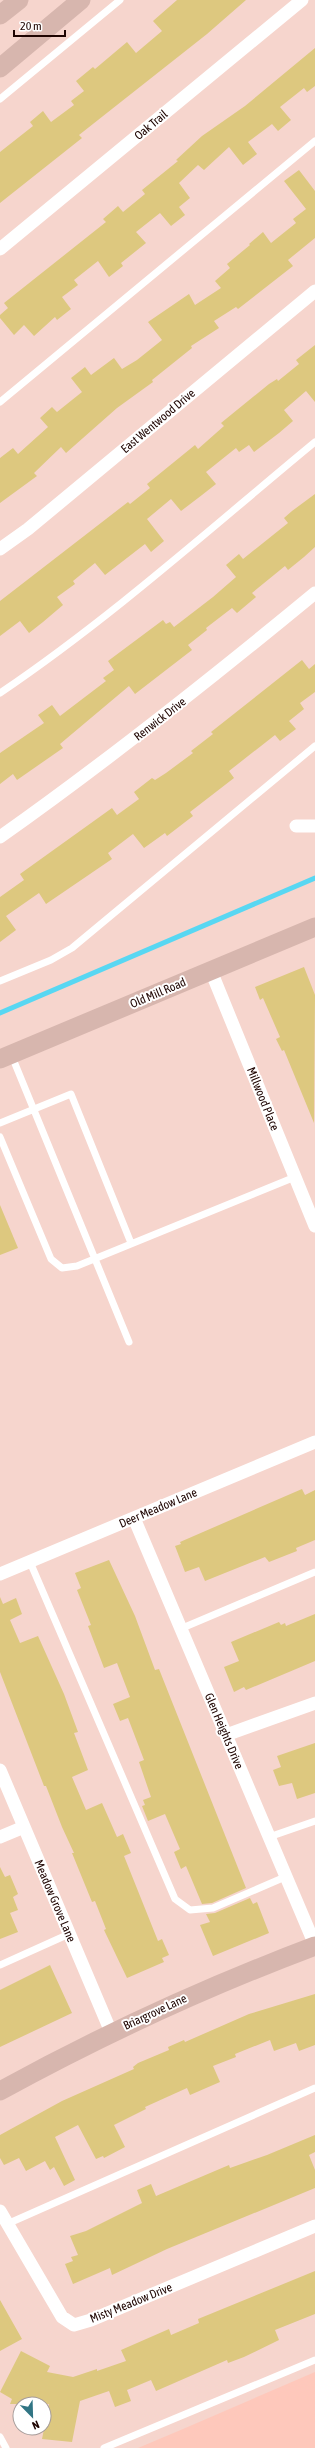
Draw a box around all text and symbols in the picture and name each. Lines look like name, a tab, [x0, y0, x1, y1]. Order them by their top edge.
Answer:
scale bar	[14, 12, 65, 38]
text: 20 m	[20, 19, 42, 33]
street label: Oak Trail	[132, 107, 171, 143]
street label: East Wentwood Drive	[118, 386, 198, 456]
street label: Renwick Drive	[131, 694, 189, 744]
street label: Old Mill Road	[128, 975, 188, 1011]
street label: Millwood Place	[244, 1065, 282, 1133]
street label: Deer Meadow Lane	[117, 1485, 199, 1531]
street label: Glen Heights Drive	[202, 1691, 246, 1771]
street label: Meadow Grove Lane	[31, 1858, 79, 1944]
street label: Briargrove Lane	[121, 1991, 189, 2033]
street label: Misty Meadow Drive	[88, 2280, 174, 2326]
north arrow	[12, 2396, 52, 2436]
text: N	[31, 2418, 41, 2432]

